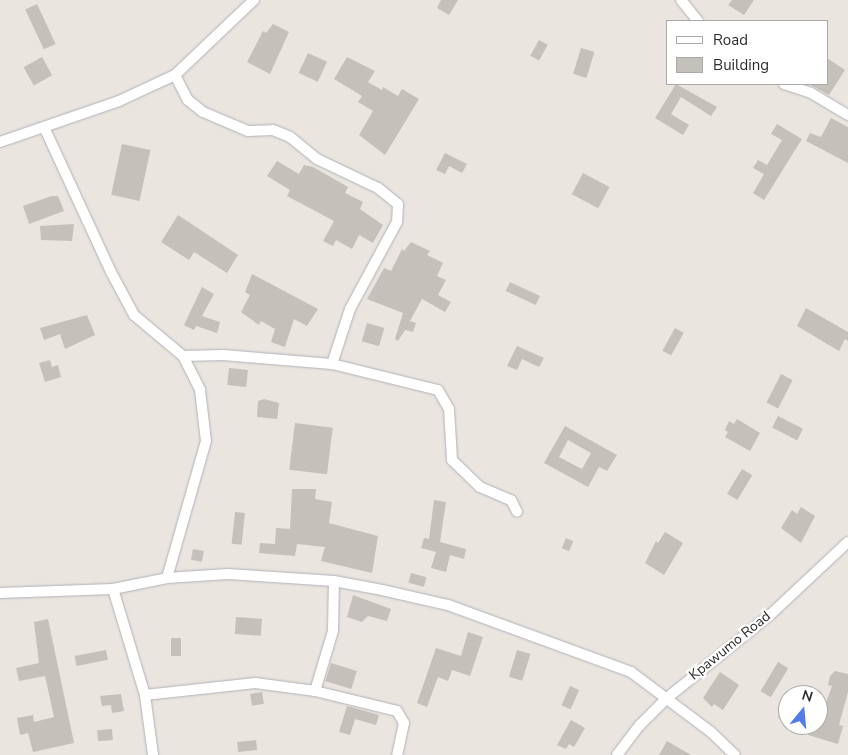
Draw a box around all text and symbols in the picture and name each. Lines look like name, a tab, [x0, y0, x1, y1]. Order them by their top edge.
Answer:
legend	[666, 20, 828, 85]
text: Road	[713, 30, 748, 50]
text: Building	[713, 55, 769, 75]
street label: Kpawumo Road	[686, 608, 774, 684]
north arrow	[778, 685, 828, 735]
text: N	[799, 686, 815, 707]

